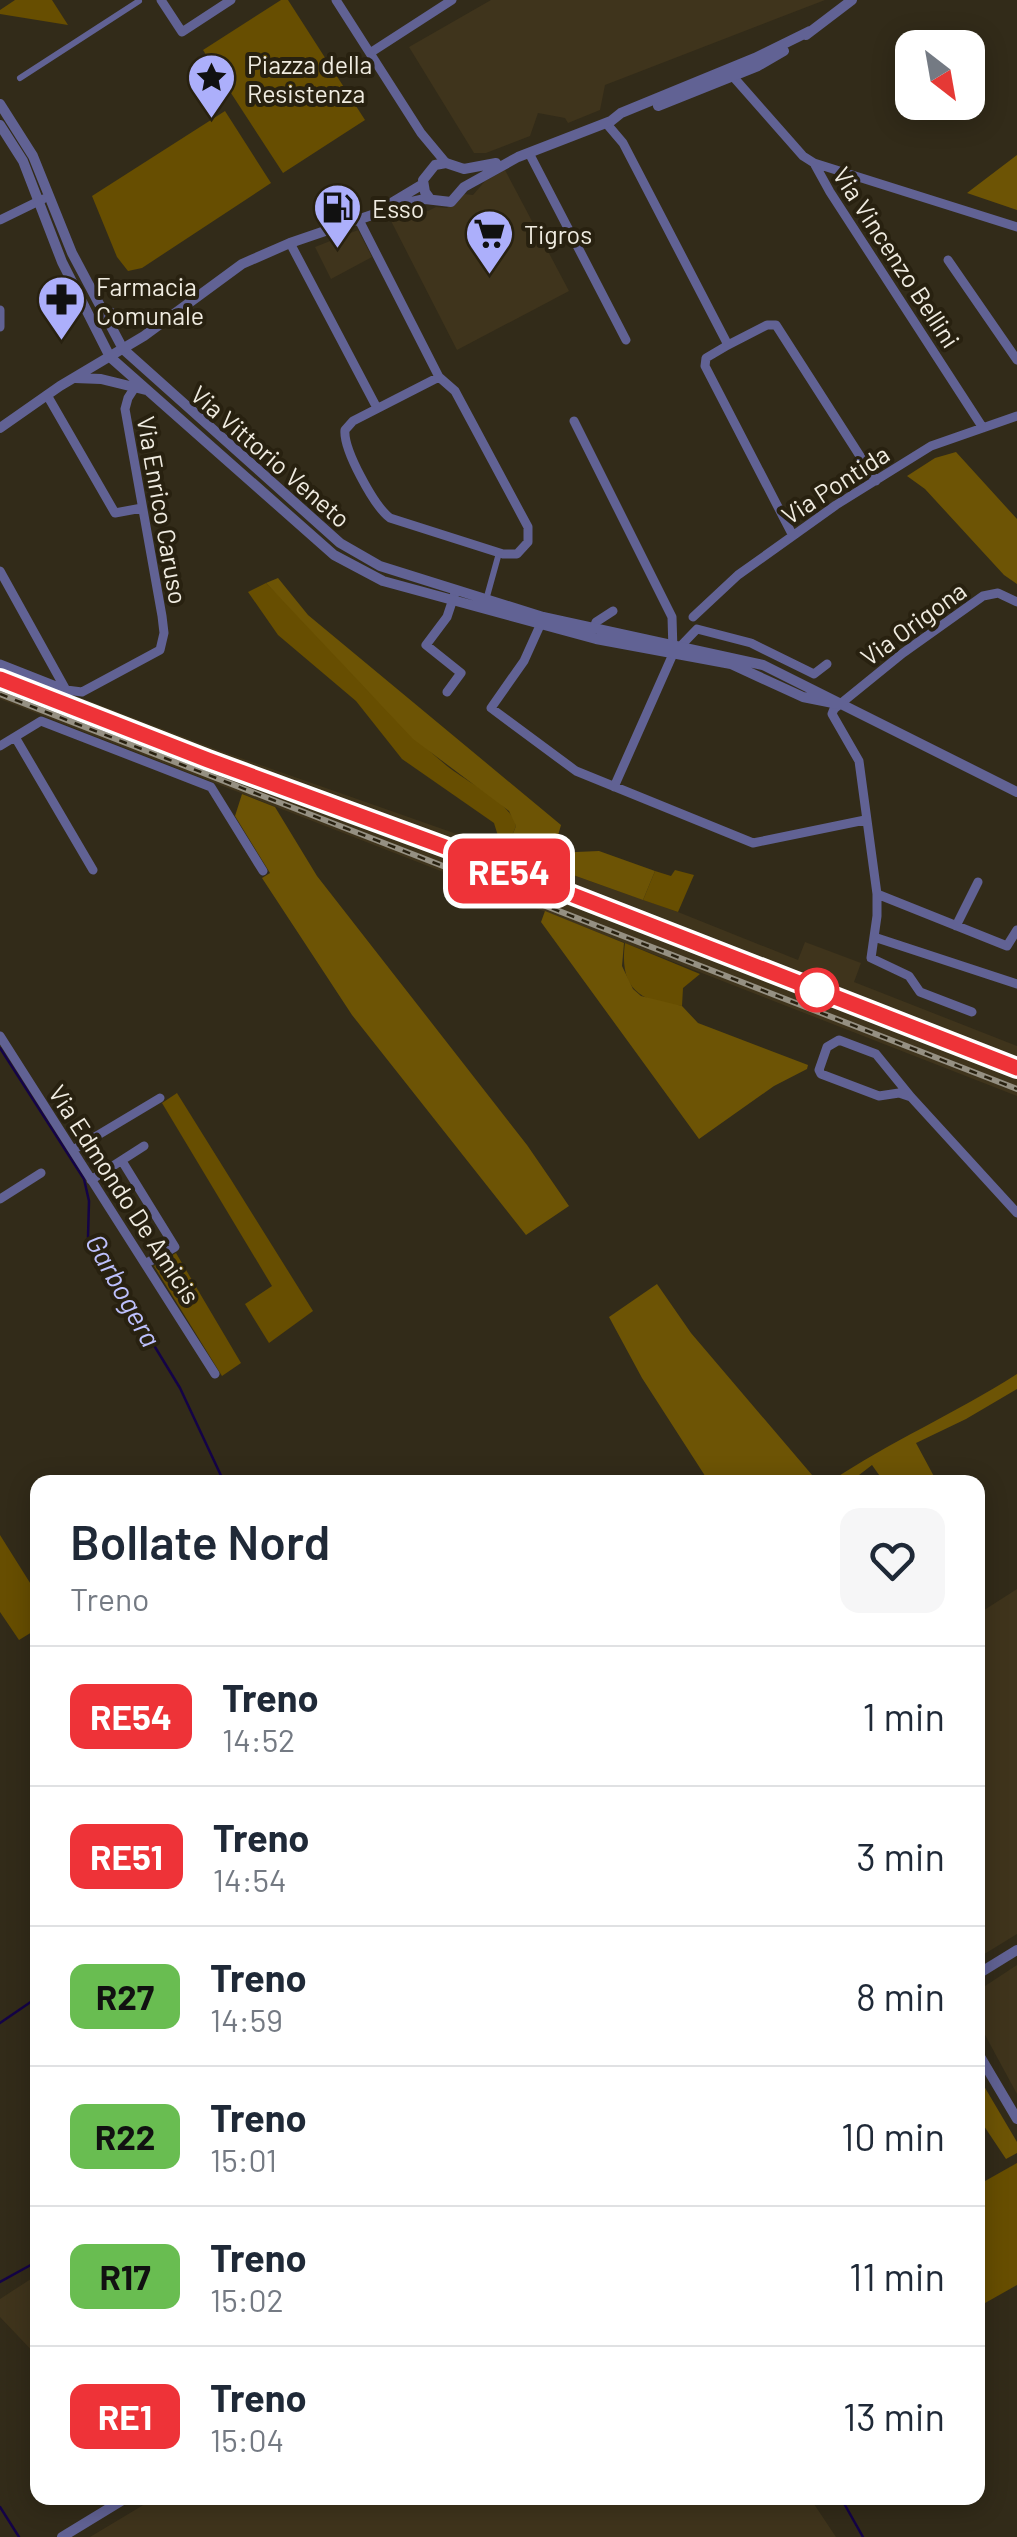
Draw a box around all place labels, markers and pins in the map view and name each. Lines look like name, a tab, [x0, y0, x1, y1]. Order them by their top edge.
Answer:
place label: Piazza della Resistenza	[247, 49, 372, 108]
place icon: Piazza della Resistenza	[186, 52, 238, 120]
fuel station icon: Esso	[311, 182, 363, 250]
place label: Esso	[372, 193, 424, 223]
supermarket icon: Tigros	[463, 208, 515, 276]
place label: Tigros	[524, 219, 592, 249]
place label: Farmacia Comunale	[96, 271, 204, 330]
pharmacy icon: Farmacia Comunale	[35, 274, 87, 342]
unlabelled marker	[796, 969, 838, 1011]

